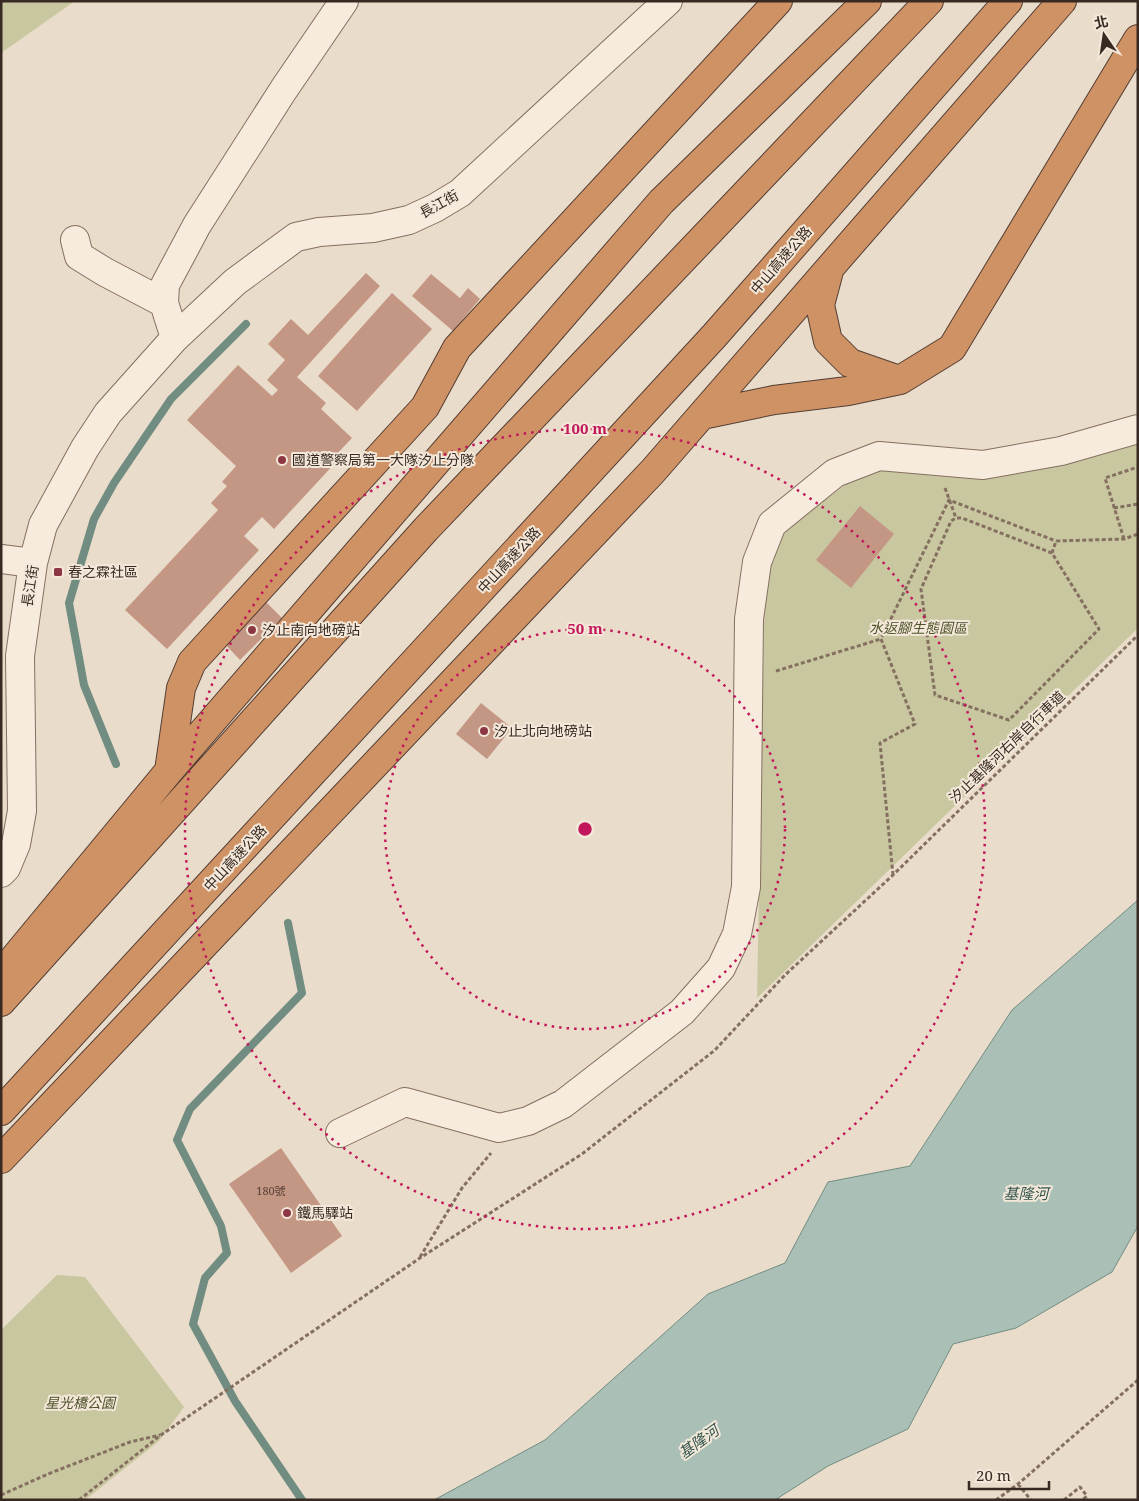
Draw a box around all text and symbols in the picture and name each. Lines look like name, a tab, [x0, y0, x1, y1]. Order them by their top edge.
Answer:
north arrow	[1079, 10, 1129, 60]
text: 北	[1092, 11, 1110, 33]
street label: 長江街	[416, 185, 462, 222]
street label: 中山高速公路	[746, 222, 815, 298]
text: 100 m	[563, 418, 607, 438]
place label: 國道警察局第一大隊汐止分隊	[292, 450, 474, 469]
marker: 國道警察局第一大隊汐止分隊	[276, 454, 288, 466]
street label: 中山高速公路	[473, 522, 544, 597]
place label: 春之霖社區	[68, 562, 138, 581]
street label: 長江街	[17, 564, 42, 608]
marker: 春之霖社區	[52, 566, 64, 578]
text: 50 m	[567, 618, 603, 638]
park label: 水返腳生態園區	[869, 618, 969, 637]
place label: 汐止南向地磅站	[262, 620, 360, 639]
marker: 汐止南向地磅站	[246, 624, 258, 636]
street label: 汐止基隆河右岸自行車道	[945, 686, 1069, 807]
place label: 汐止北向地磅站	[494, 721, 592, 740]
marker: 汐止北向地磅站	[478, 725, 490, 737]
street label: 中山高速公路	[199, 820, 270, 895]
centre of rings	[576, 820, 594, 838]
house number: 180號	[256, 1183, 286, 1198]
water label: 基隆河	[1003, 1183, 1051, 1203]
place label: 鐵馬驛站	[297, 1203, 353, 1222]
marker: 鐵馬驛站	[281, 1207, 293, 1219]
park label: 星光橋公園	[45, 1393, 117, 1412]
water label: 基隆河	[674, 1418, 725, 1463]
scale bar	[969, 1458, 1049, 1490]
text: 20 m	[976, 1465, 1011, 1485]

